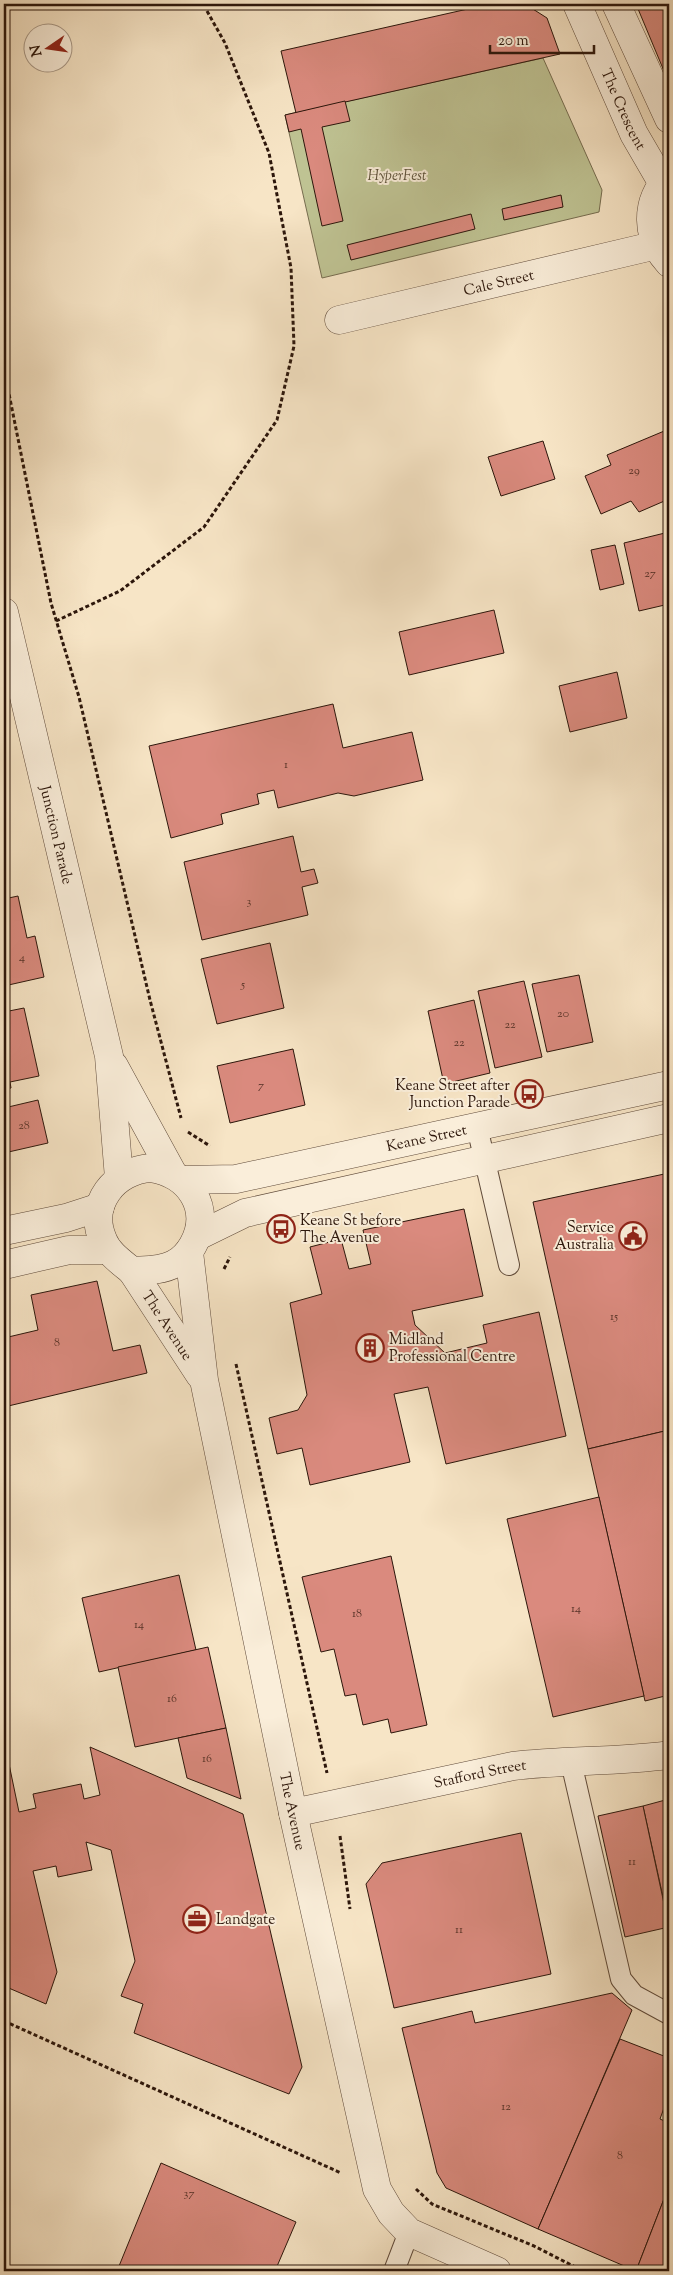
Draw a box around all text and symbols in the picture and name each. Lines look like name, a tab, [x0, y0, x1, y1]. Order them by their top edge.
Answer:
north arrow	[22, 22, 72, 72]
scale bar	[490, 22, 594, 54]
text: 20 m	[498, 31, 529, 52]
text: N	[26, 43, 48, 58]
street label: The Crescent	[595, 66, 650, 155]
park label: HyperFest	[367, 166, 427, 187]
street label: Cale Street	[462, 265, 536, 302]
house number: 29	[628, 462, 640, 480]
house number: 27	[644, 565, 656, 583]
house number: 1	[284, 756, 288, 774]
street label: Junction Parade	[33, 783, 77, 887]
house number: 3	[247, 893, 252, 911]
house number: 4	[19, 949, 25, 967]
house number: 5	[240, 976, 245, 994]
house number: 20	[557, 1005, 569, 1023]
house number: 22	[504, 1016, 516, 1034]
house number: 22	[453, 1034, 465, 1052]
place label: Keane Street after Junction Parade	[395, 1076, 510, 1114]
house number: 7	[258, 1077, 264, 1095]
bus stop icon: Keane Street after Junction Parade	[514, 1079, 544, 1109]
house number: 28	[18, 1117, 30, 1135]
street label: Keane Street	[385, 1120, 469, 1158]
place label: Keane St before The Avenue	[300, 1211, 401, 1249]
bus stop icon: Keane St before The Avenue	[266, 1214, 296, 1244]
place label: Service Australia	[555, 1218, 614, 1256]
public building icon: Service Australia	[618, 1221, 648, 1251]
street label: The Avenue	[136, 1287, 197, 1365]
house number: 15	[610, 1308, 618, 1326]
place label: Midland Professional Centre	[389, 1330, 515, 1368]
building icon: Midland Professional Centre	[355, 1333, 385, 1363]
house number: 8	[54, 1334, 60, 1352]
house number: 14	[571, 1600, 581, 1618]
house number: 18	[352, 1605, 362, 1623]
house number: 14	[134, 1616, 144, 1634]
house number: 16	[167, 1690, 177, 1708]
house number: 16	[202, 1750, 212, 1768]
street label: Stafford Street	[432, 1756, 527, 1795]
street label: The Avenue	[273, 1770, 310, 1853]
house number: 11	[628, 1853, 636, 1871]
office icon: Landgate	[182, 1904, 212, 1934]
place label: Landgate	[216, 1910, 275, 1931]
house number: 11	[455, 1921, 463, 1939]
house number: 12	[501, 2098, 511, 2116]
house number: 8	[617, 2147, 623, 2165]
house number: 37	[184, 2185, 194, 2203]

